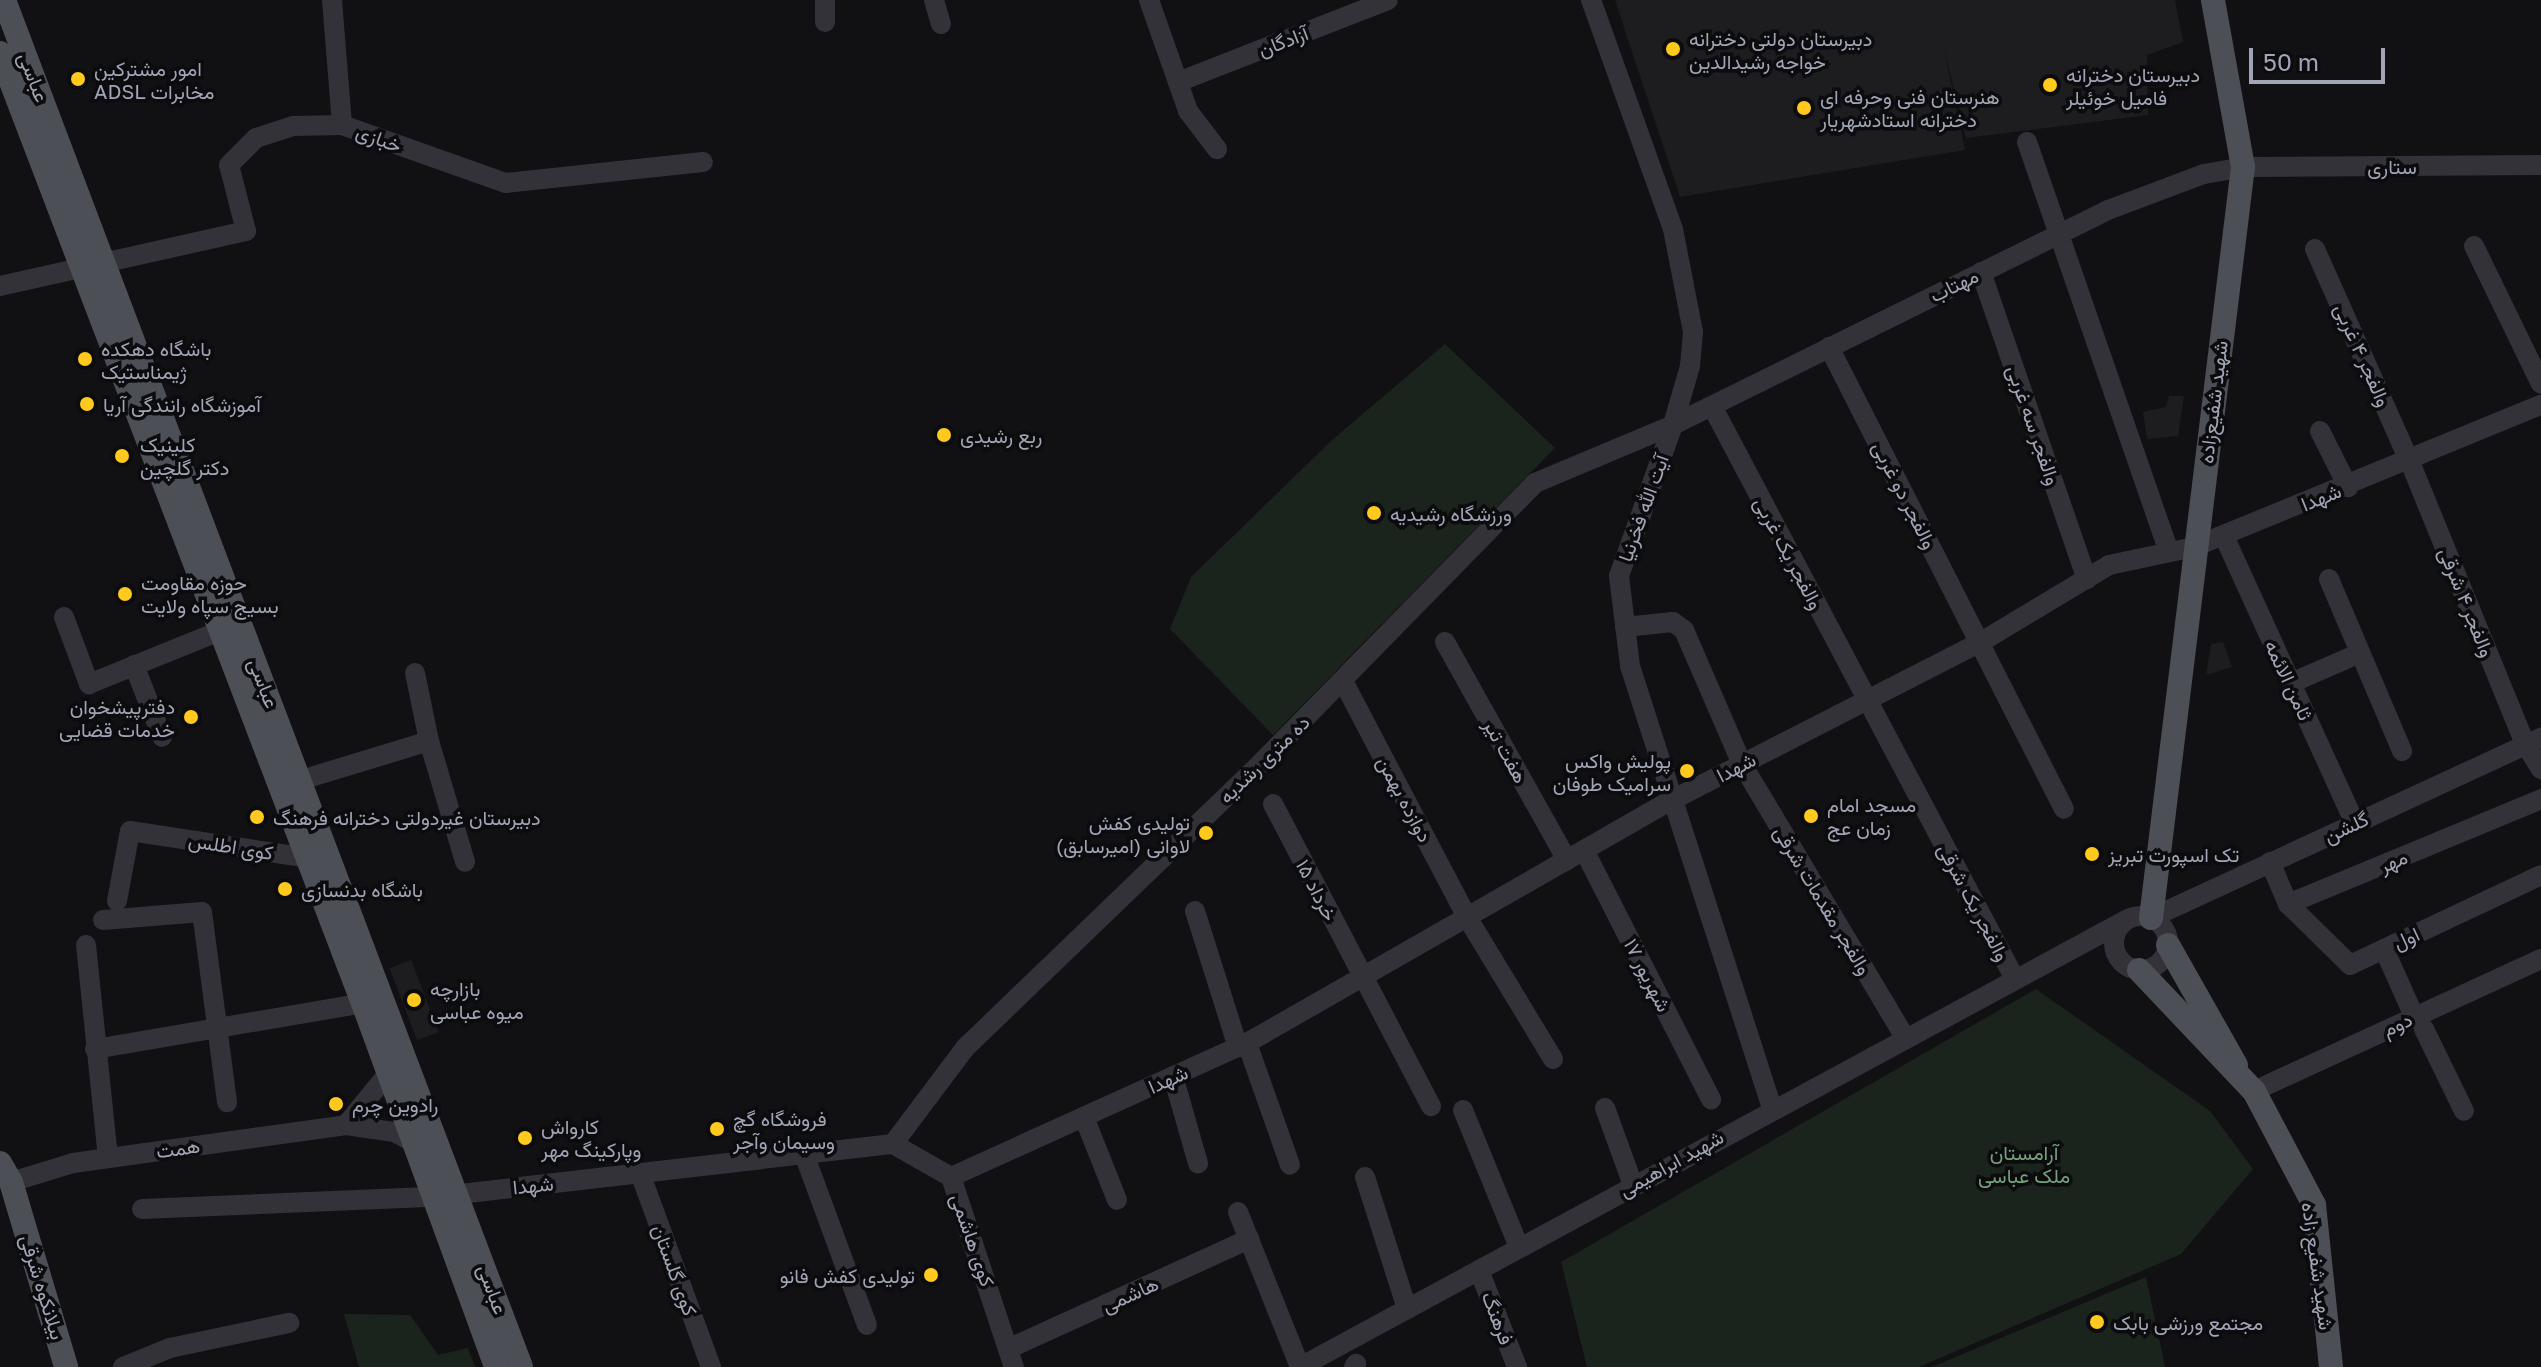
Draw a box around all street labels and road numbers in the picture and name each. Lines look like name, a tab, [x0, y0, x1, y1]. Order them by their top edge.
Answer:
street label: آزادگان	[1255, 21, 1311, 61]
street label: عباسى	[14, 49, 54, 105]
street label: خبازی	[353, 119, 405, 157]
street label: ستاری	[2367, 154, 2417, 178]
street label: مهتاب	[1926, 263, 1982, 307]
street label: والفجر ۴ غربی	[2330, 300, 2396, 410]
street label: شهید شفیع‌زاده	[2194, 339, 2232, 465]
street label: والفجر سه غربی	[2002, 362, 2066, 488]
street label: والفجر دو غربی	[1868, 437, 1942, 553]
street label: آیت الله فخرنیا	[1613, 451, 1673, 565]
street label: شهدا	[2297, 478, 2345, 516]
street label: والفجر یک غربی	[1749, 493, 1829, 613]
street label: والفجر ۴ شرقی	[2434, 544, 2500, 660]
street label: ثامن الائمه	[2260, 636, 2318, 724]
street label: عباسى	[244, 655, 284, 711]
street label: ده متری رشدیه	[1214, 710, 1314, 808]
street label: هفت تیر	[1479, 715, 1533, 787]
street label: شهدا	[1712, 747, 1760, 787]
street label: دوازده بهمن	[1372, 752, 1438, 846]
street label: گلشن	[2320, 806, 2372, 848]
street label: والفجر مقدمات شرقی	[1769, 821, 1877, 979]
street label: کوی اطلس	[187, 827, 275, 865]
street label: والفجر یک شرقی	[1933, 839, 2015, 965]
street label: مهر	[2375, 844, 2411, 878]
street label: ۱۵ خرداد	[1291, 855, 1343, 925]
street label: اول	[2389, 922, 2423, 954]
street label: ۱۷ شهریور	[1619, 934, 1677, 1016]
street label: دوم	[2378, 1007, 2416, 1041]
street label: شهدا	[1144, 1060, 1192, 1098]
street label: شهید ابراهیمی	[1614, 1124, 1728, 1202]
street label: همت	[155, 1133, 201, 1163]
street label: شهدا	[511, 1171, 555, 1199]
street label: کوی هاشمی	[946, 1190, 1000, 1290]
street label: شهید شفیع زاده	[2297, 1201, 2339, 1331]
street label: کوی گلستان	[647, 1221, 703, 1319]
street label: بیلانکوه شرقی	[16, 1232, 70, 1342]
street label: عباسى	[473, 1261, 513, 1317]
street label: هاشمی	[1098, 1271, 1162, 1317]
street label: فرهنگ	[1477, 1288, 1519, 1348]

